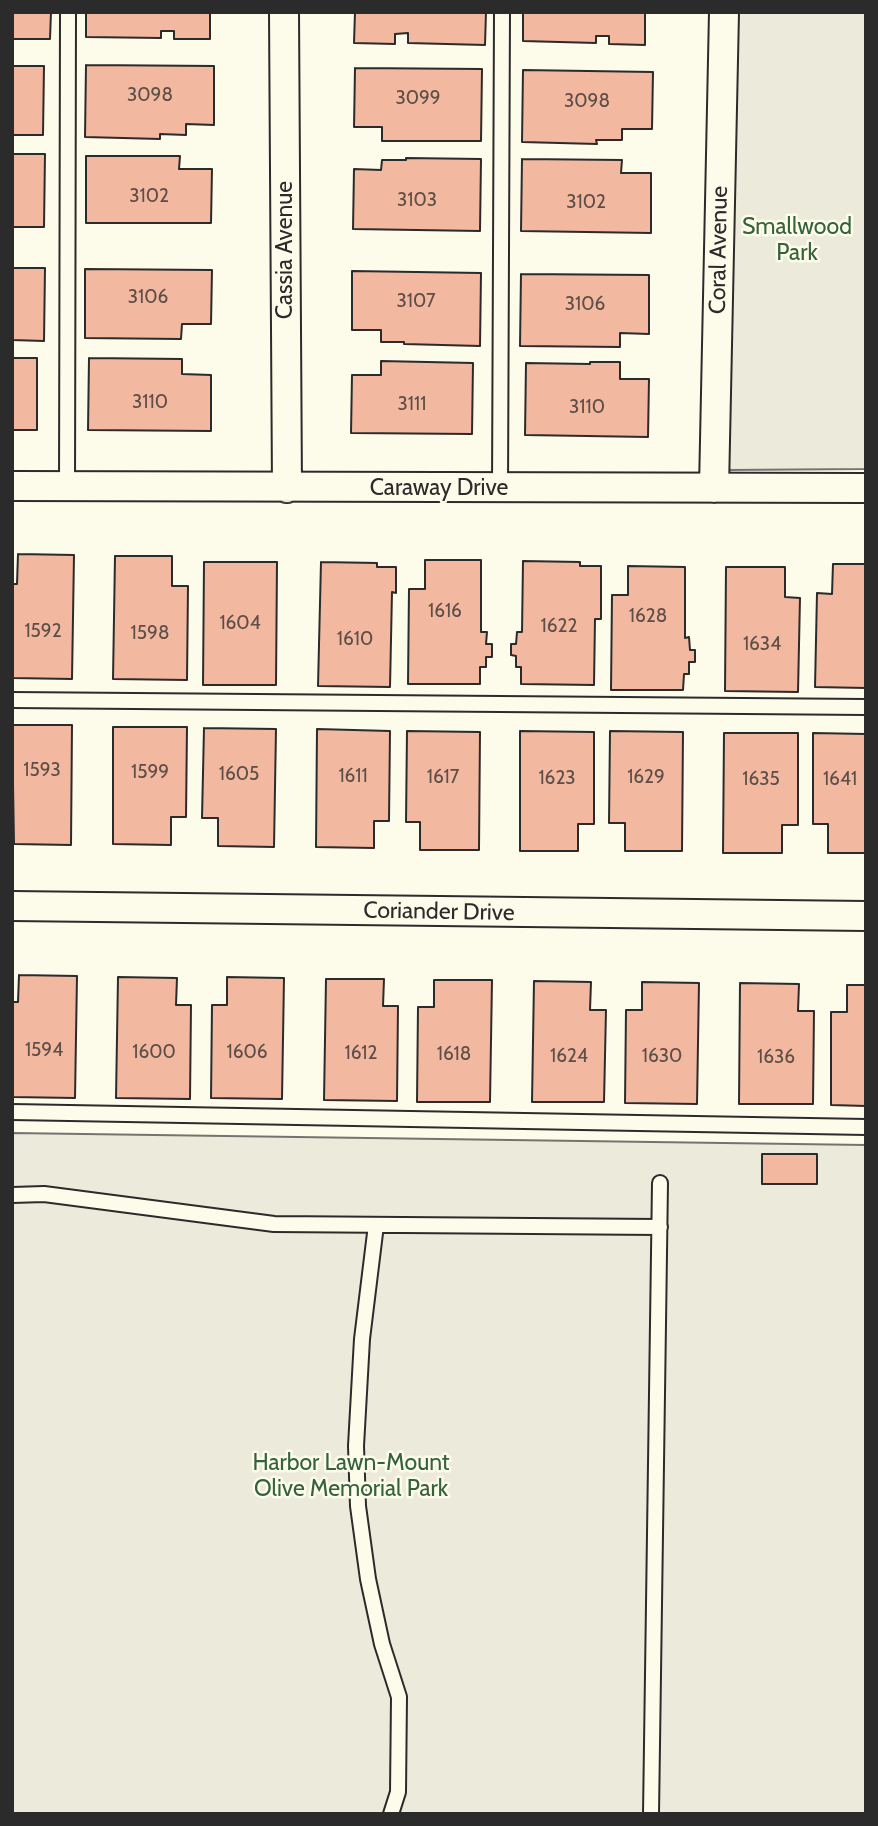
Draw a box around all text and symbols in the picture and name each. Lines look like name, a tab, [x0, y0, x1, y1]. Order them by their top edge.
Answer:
house number: 3098	[127, 84, 173, 106]
house number: 3099	[395, 87, 441, 109]
house number: 3098	[564, 90, 610, 112]
street label: Cassia Avenue	[271, 181, 299, 319]
house number: 3102	[129, 185, 169, 207]
street label: Coral Avenue	[704, 186, 734, 314]
house number: 3103	[397, 189, 437, 211]
house number: 3102	[566, 191, 606, 213]
park label: Smallwood Park	[742, 213, 852, 267]
house number: 3106	[128, 286, 168, 308]
house number: 3107	[396, 290, 436, 312]
house number: 3106	[565, 293, 605, 315]
house number: 3110	[132, 391, 168, 413]
house number: 3111	[398, 393, 426, 415]
house number: 3110	[569, 396, 605, 418]
street label: Caraway Drive	[370, 474, 508, 502]
house number: 1616	[428, 600, 462, 622]
house number: 1628	[629, 605, 667, 627]
house number: 1604	[219, 612, 261, 634]
house number: 1622	[541, 615, 577, 637]
house number: 1592	[24, 620, 62, 642]
house number: 1598	[131, 622, 169, 644]
house number: 1610	[337, 628, 373, 650]
house number: 1634	[743, 633, 781, 655]
house number: 1593	[23, 759, 61, 781]
house number: 1599	[131, 761, 169, 783]
house number: 1605	[219, 763, 259, 785]
house number: 1611	[338, 765, 368, 787]
house number: 1617	[427, 766, 459, 788]
house number: 1629	[627, 766, 665, 788]
house number: 1623	[538, 767, 576, 789]
house number: 1635	[742, 768, 780, 790]
house number: 1641	[823, 768, 857, 790]
street label: Coriander Drive	[363, 897, 515, 927]
house number: 1594	[25, 1039, 63, 1061]
house number: 1600	[132, 1041, 176, 1063]
house number: 1606	[226, 1041, 268, 1063]
house number: 1612	[345, 1042, 377, 1064]
house number: 1618	[437, 1043, 471, 1065]
house number: 1624	[550, 1045, 588, 1067]
house number: 1630	[642, 1045, 682, 1067]
house number: 1636	[757, 1046, 795, 1068]
park label: Harbor Lawn-Mount Olive Memorial Park	[252, 1449, 450, 1503]

